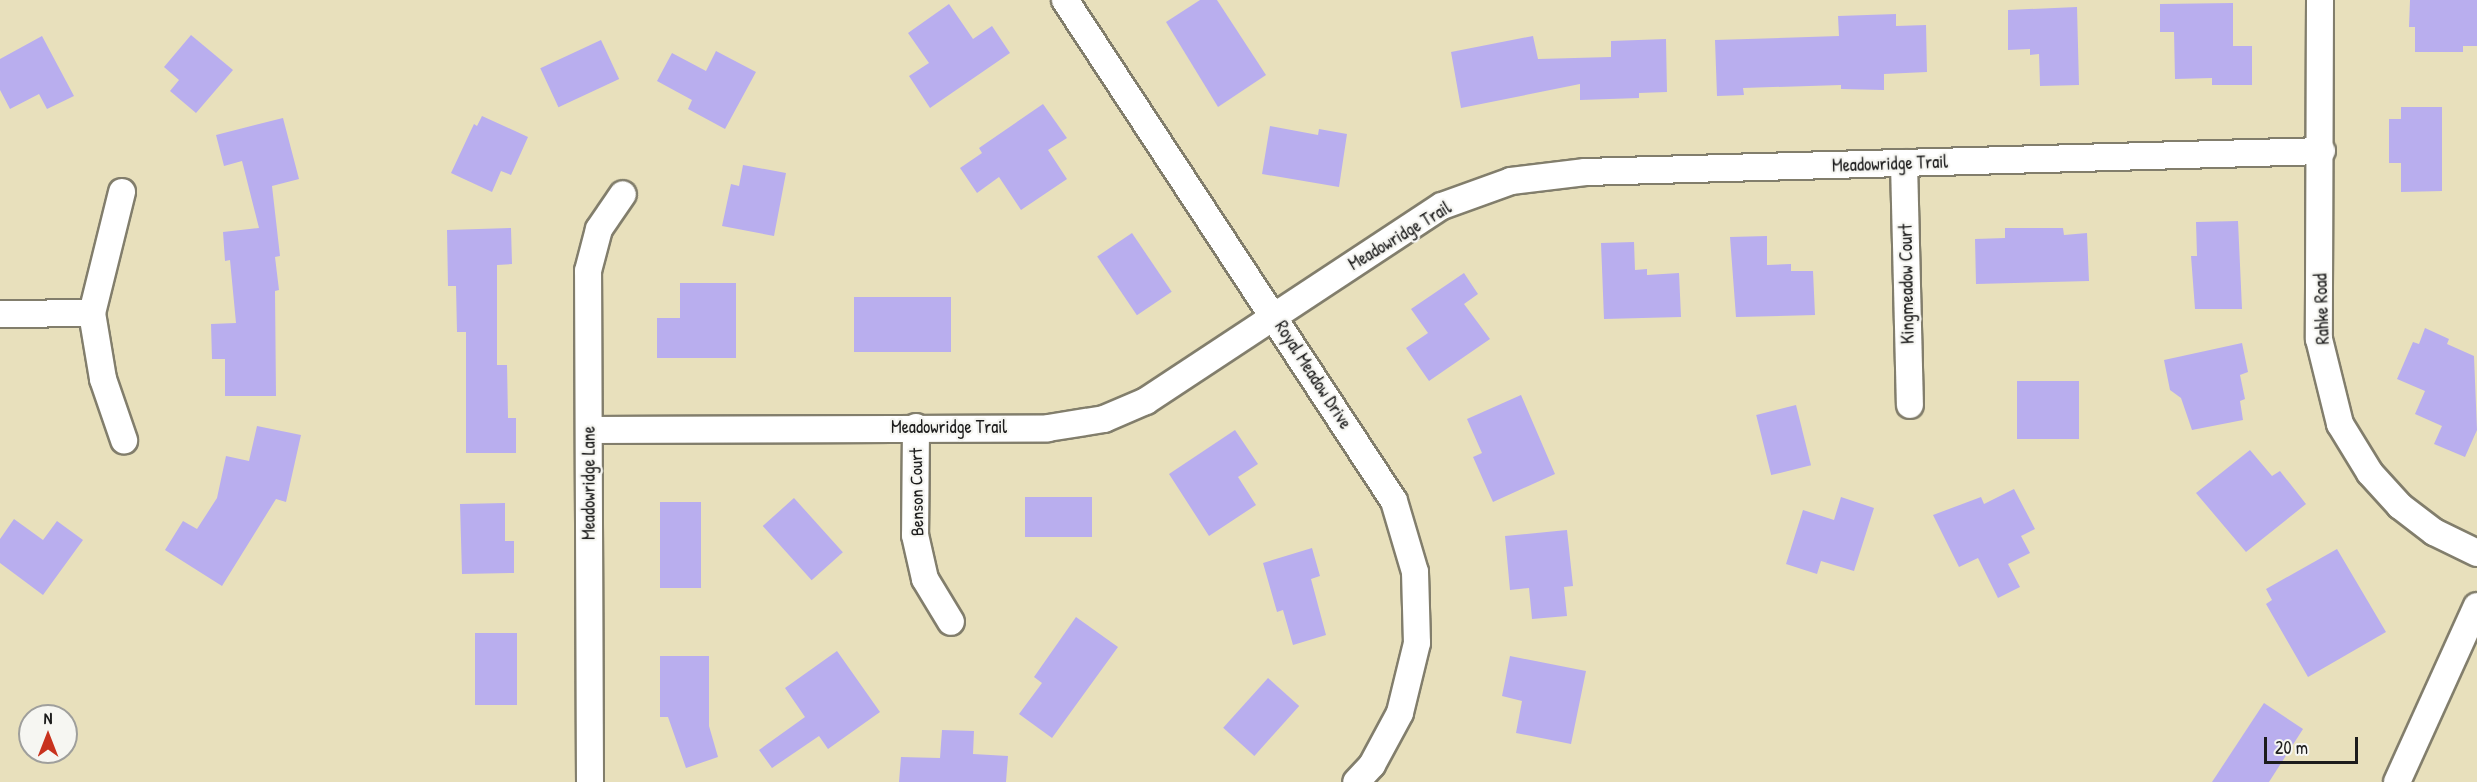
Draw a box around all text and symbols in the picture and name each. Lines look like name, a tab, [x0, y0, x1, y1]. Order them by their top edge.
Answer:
street label: Meadowridge Trail	[1832, 151, 1948, 177]
street label: Meadowridge Trail	[1345, 197, 1455, 275]
street label: Kingmeadow Court	[1895, 224, 1919, 344]
street label: Rahke Road	[2310, 273, 2334, 345]
street label: Royal Meadow Drive	[1270, 317, 1356, 433]
street label: Meadowridge Trail	[891, 416, 1007, 438]
street label: Meadowridge Lane	[578, 426, 600, 540]
street label: Benson Court	[905, 448, 929, 536]
north arrow	[18, 704, 78, 764]
text: N	[44, 707, 52, 729]
scale bar	[2267, 725, 2362, 763]
text: 20 m	[2275, 735, 2308, 760]

